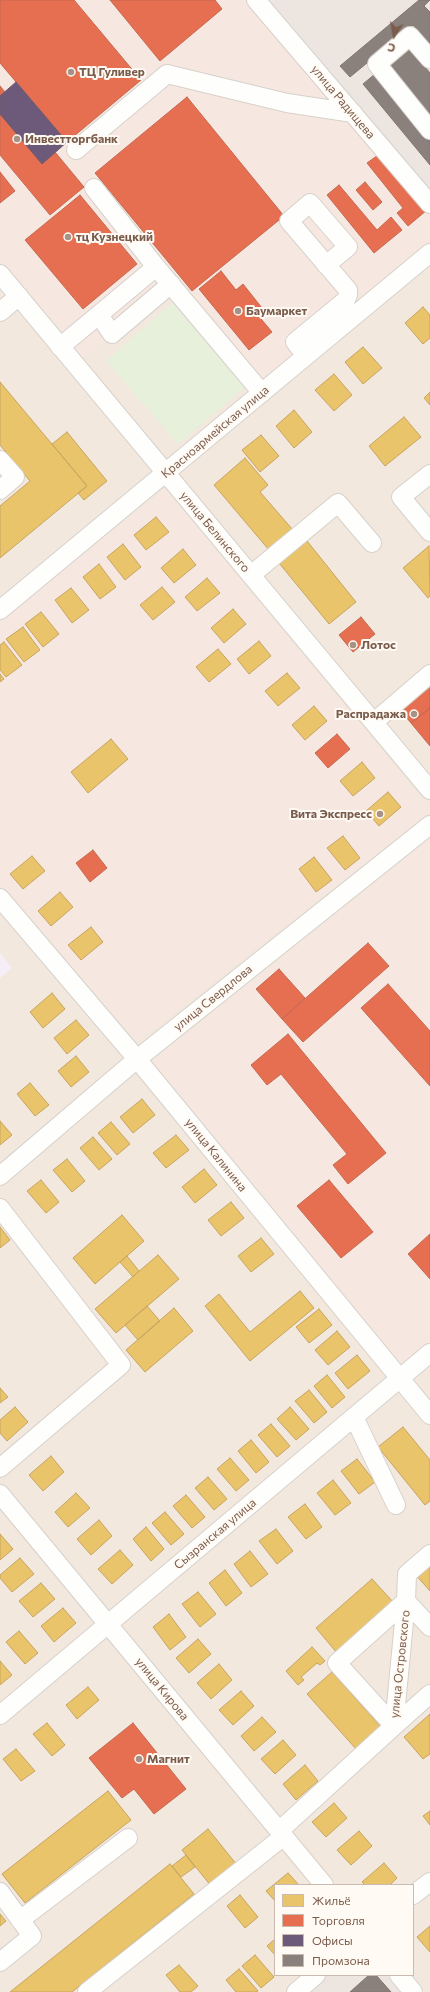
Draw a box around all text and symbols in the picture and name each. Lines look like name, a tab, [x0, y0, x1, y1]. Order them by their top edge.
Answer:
north arrow	[374, 16, 414, 56]
text: С	[386, 41, 396, 55]
street label: улица Радищева	[308, 62, 378, 142]
place label: ТЦ Гуливер	[79, 65, 145, 79]
marker: ТЦ Гуливер	[66, 67, 76, 77]
place label: Инвестторгбанк	[25, 132, 118, 146]
marker: Инвестторгбанк	[12, 134, 22, 144]
place label: тц Кузнецкий	[76, 230, 153, 244]
marker: тц Кузнецкий	[63, 232, 73, 242]
place label: Баумаркет	[246, 304, 307, 318]
marker: Баумаркет	[233, 306, 243, 316]
street label: Красноармейская улица	[158, 383, 272, 481]
street label: улица Белинского	[177, 489, 253, 575]
place label: Лотос	[361, 638, 396, 652]
marker: Лотос	[348, 640, 358, 650]
place label: Распрадажа	[336, 707, 406, 721]
marker: Распрадажа	[409, 709, 419, 719]
place label: Вита Экспресс	[290, 807, 372, 821]
marker: Вита Экспресс	[375, 809, 385, 819]
street label: улица Свердлова	[171, 962, 255, 1034]
street label: улица Калинина	[182, 1116, 250, 1194]
street label: Сызранская улица	[171, 1495, 259, 1573]
street label: улица Островского	[387, 1609, 413, 1719]
street label: улица Кирова	[132, 1655, 192, 1723]
place label: Магнит	[147, 1752, 190, 1766]
marker: Магнит	[134, 1754, 144, 1764]
legend	[274, 1884, 414, 1976]
text: Жильё	[312, 1893, 351, 1907]
text: Торговля	[312, 1913, 365, 1927]
text: Офисы	[312, 1933, 353, 1947]
text: Промзона	[312, 1953, 370, 1967]

